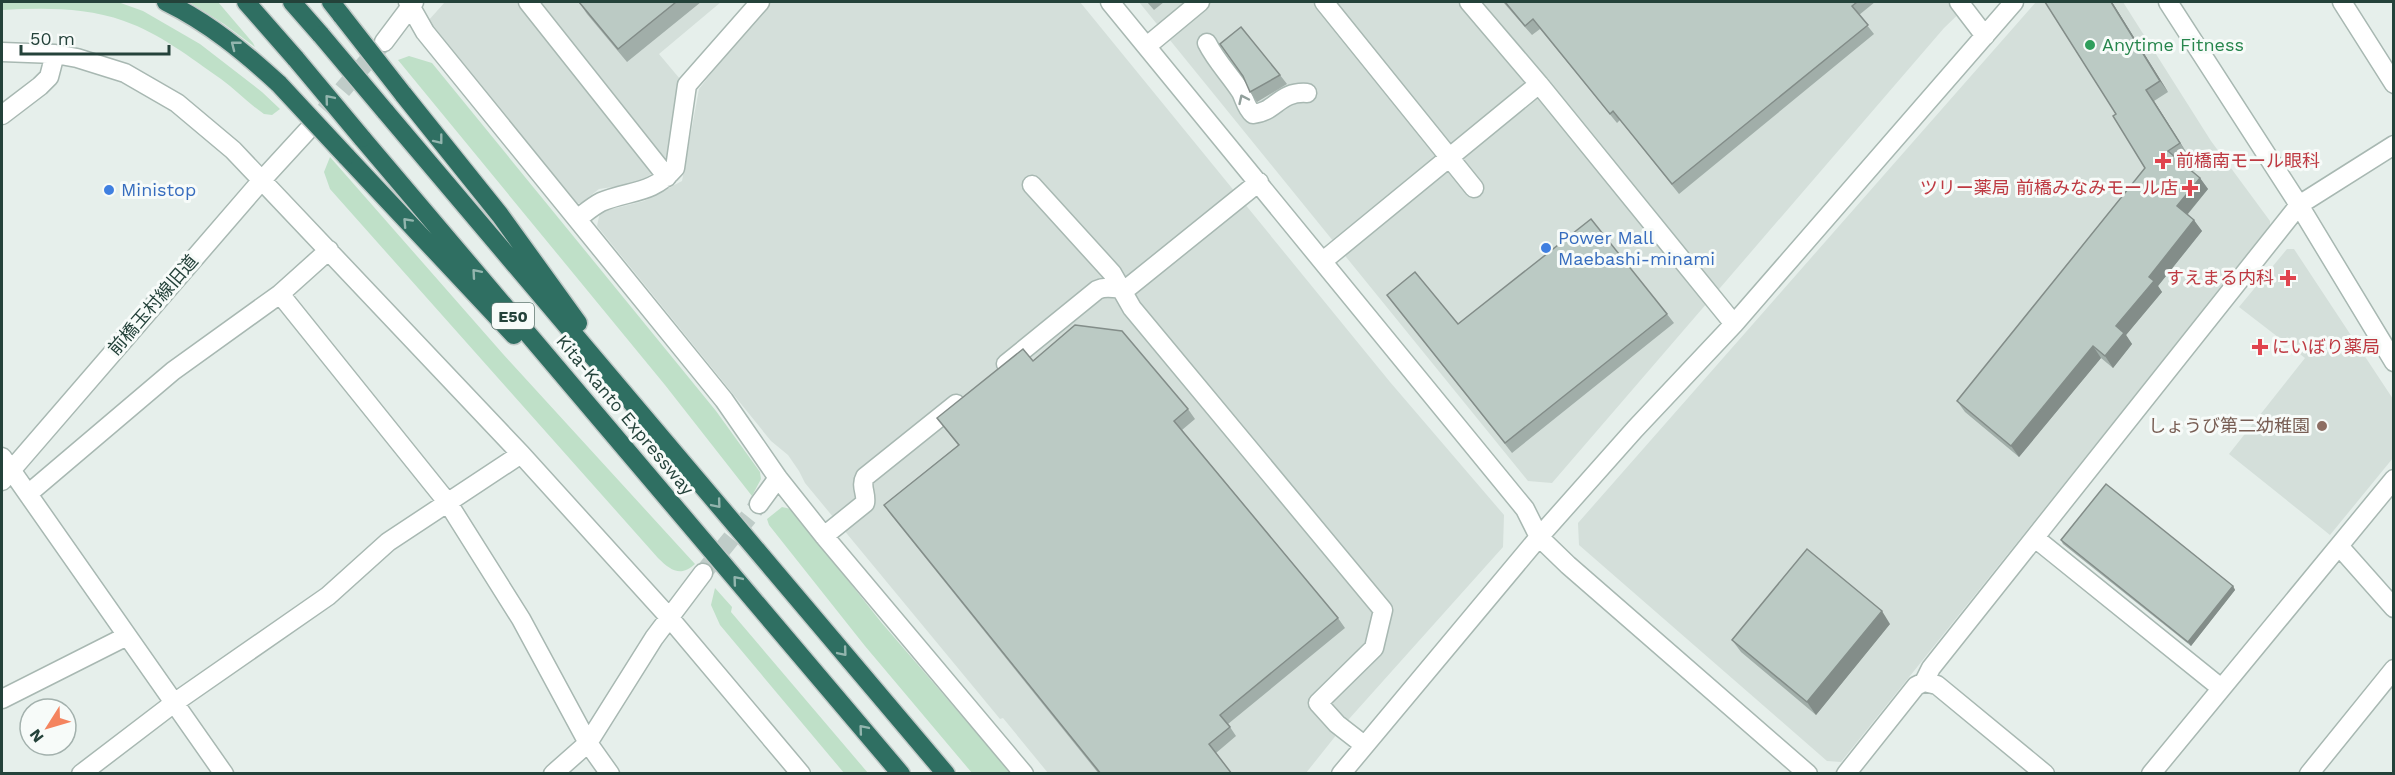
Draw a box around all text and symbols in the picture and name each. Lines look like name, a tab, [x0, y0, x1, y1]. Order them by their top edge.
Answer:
scale bar	[21, 18, 170, 56]
text: 50 m	[30, 28, 75, 49]
place label: Anytime Fitness	[2102, 34, 2244, 55]
marker: Anytime Fitness	[2083, 38, 2097, 52]
one-way arrow	[231, 42, 242, 53]
one-way arrow	[1238, 94, 1250, 105]
one-way arrow	[325, 95, 336, 106]
one-way arrow	[432, 134, 443, 145]
place label: 前橋南モール眼科	[2176, 150, 2320, 171]
marker: 前橋南モール眼科	[2154, 152, 2172, 170]
place label: ツリー薬局 前橋みなみモール店	[1920, 177, 2178, 198]
place label: Ministop	[121, 179, 196, 200]
marker: ツリー薬局 前橋みなみモール店	[2183, 181, 2197, 195]
marker: Ministop	[102, 183, 116, 197]
one-way arrow	[403, 218, 414, 229]
place label: Power Mall Maebashi-minami	[1558, 227, 1715, 269]
marker: Power Mall Maebashi-minami	[1539, 241, 1553, 255]
street label: 前橋玉村線旧道	[103, 250, 202, 359]
place label: すえまる内科	[2166, 267, 2274, 288]
one-way arrow	[472, 269, 483, 280]
marker: すえまる内科	[2279, 269, 2297, 287]
road number: E50	[492, 303, 534, 329]
street label: Kita-Kanto Expressway	[552, 330, 699, 500]
place label: にいぼり薬局	[2272, 336, 2380, 357]
marker: にいぼり薬局	[2253, 340, 2267, 354]
place label: しょうび第二幼稚園	[2148, 415, 2310, 436]
marker: しょうび第二幼稚園	[2315, 419, 2329, 433]
one-way arrow	[709, 497, 720, 508]
one-way arrow	[733, 576, 744, 587]
one-way arrow	[835, 645, 846, 656]
north arrow	[18, 697, 78, 757]
text: N	[25, 725, 48, 746]
one-way arrow	[859, 725, 870, 736]

